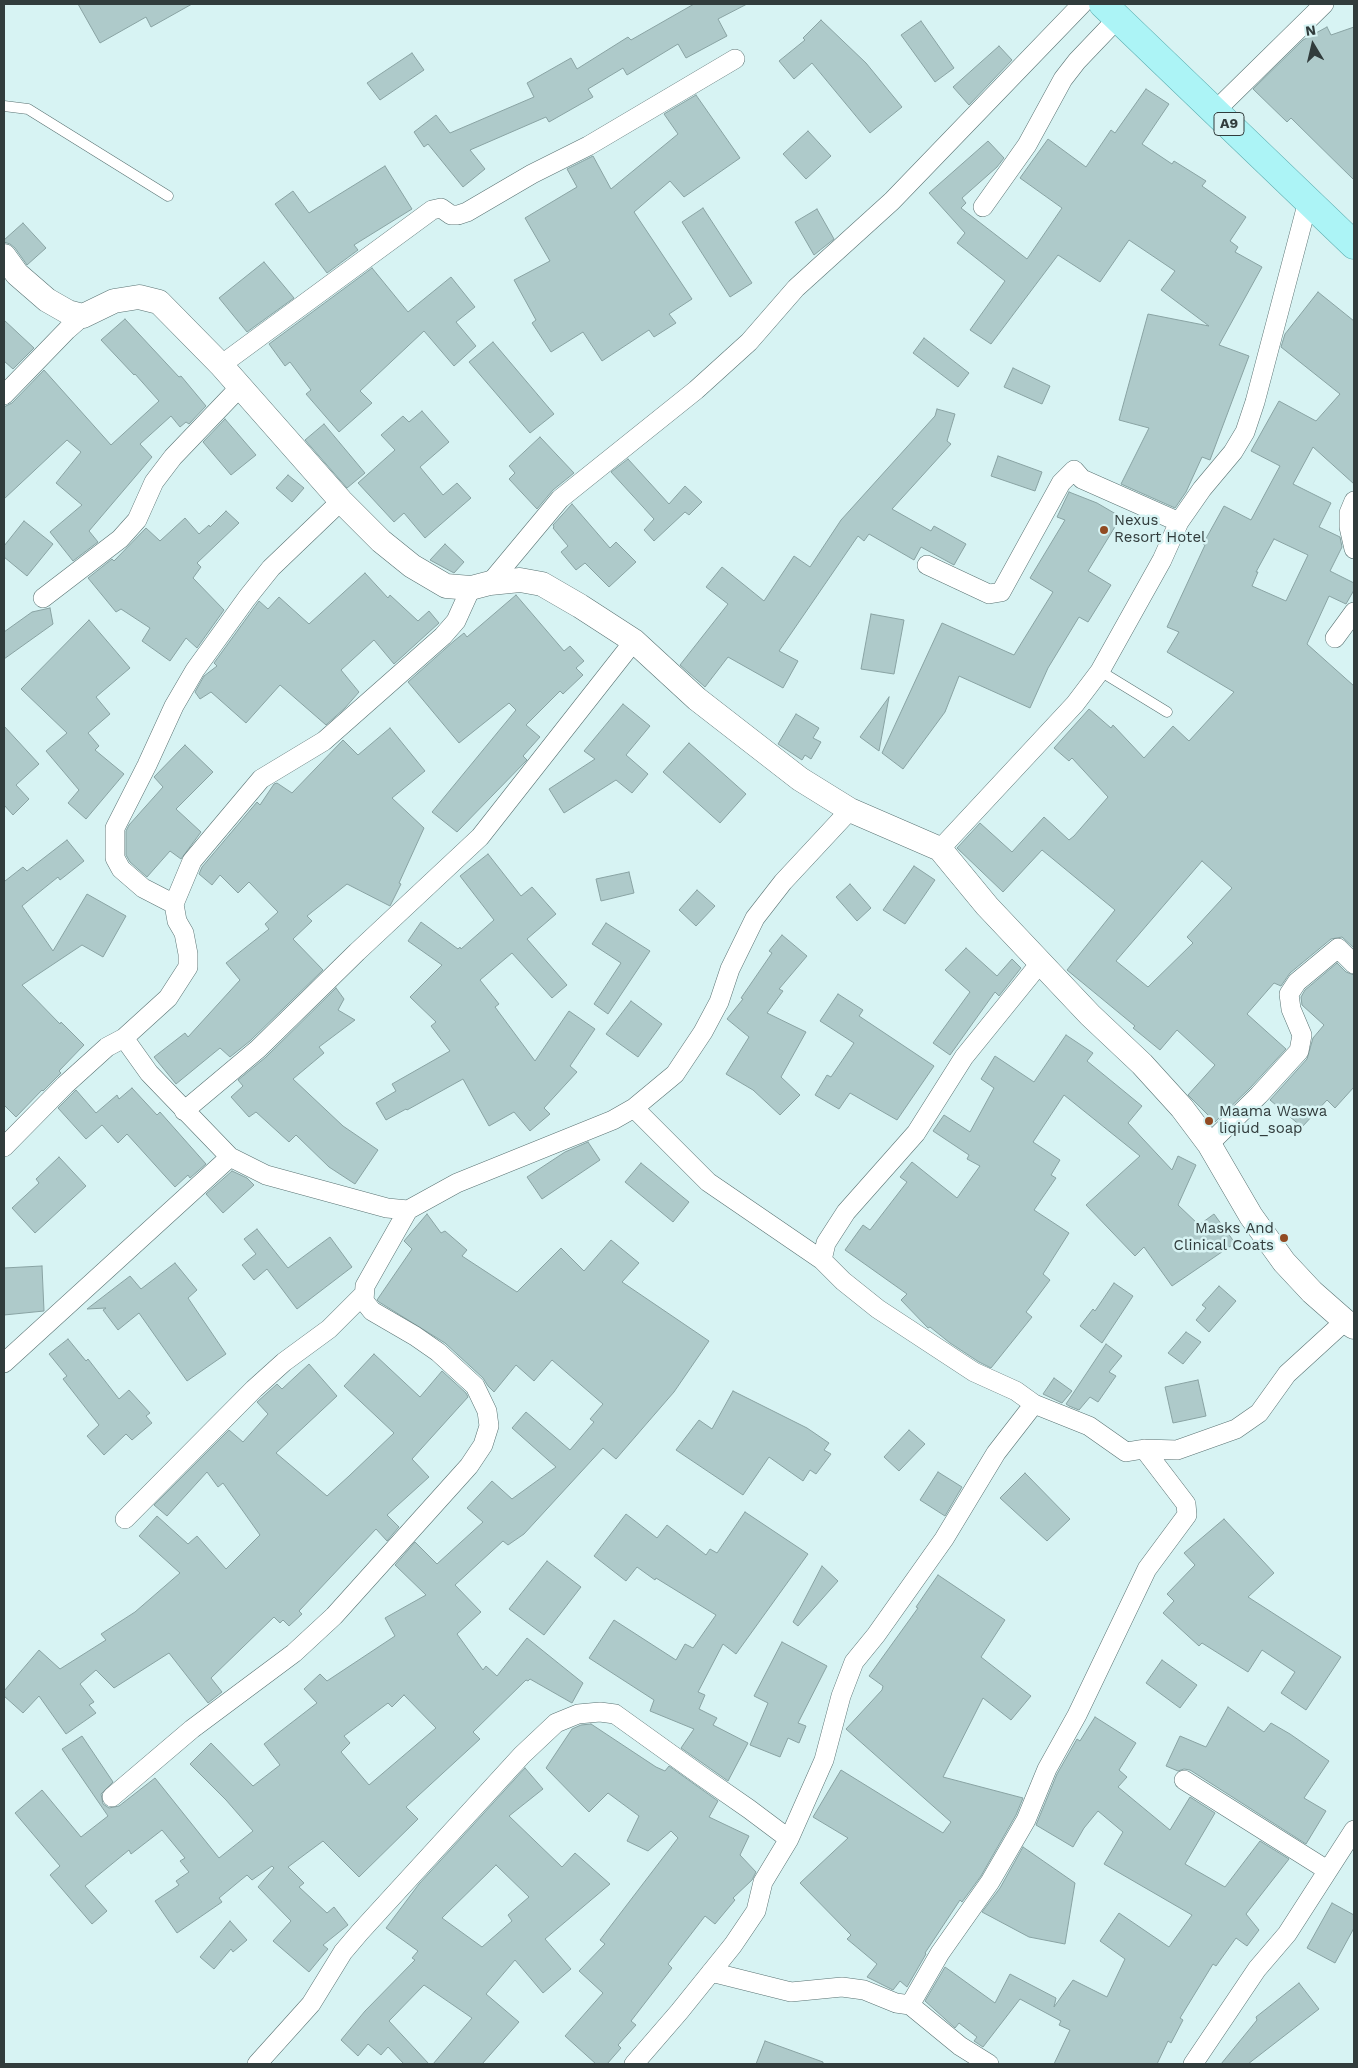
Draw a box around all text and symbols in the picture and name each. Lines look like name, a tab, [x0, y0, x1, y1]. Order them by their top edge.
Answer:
north arrow	[1288, 20, 1338, 70]
text: N	[1304, 21, 1317, 39]
road number: A9	[1214, 112, 1244, 136]
place label: Nexus Resort Hotel	[1114, 512, 1206, 547]
marker: Nexus Resort Hotel	[1098, 524, 1110, 536]
place label: Maama Waswa liqiud_soap	[1219, 1103, 1327, 1138]
marker: Maama Waswa liqiud_soap	[1203, 1115, 1215, 1127]
place label: Masks And Clinical Coats	[1174, 1220, 1274, 1255]
marker: Masks And Clinical Coats	[1278, 1232, 1290, 1244]

